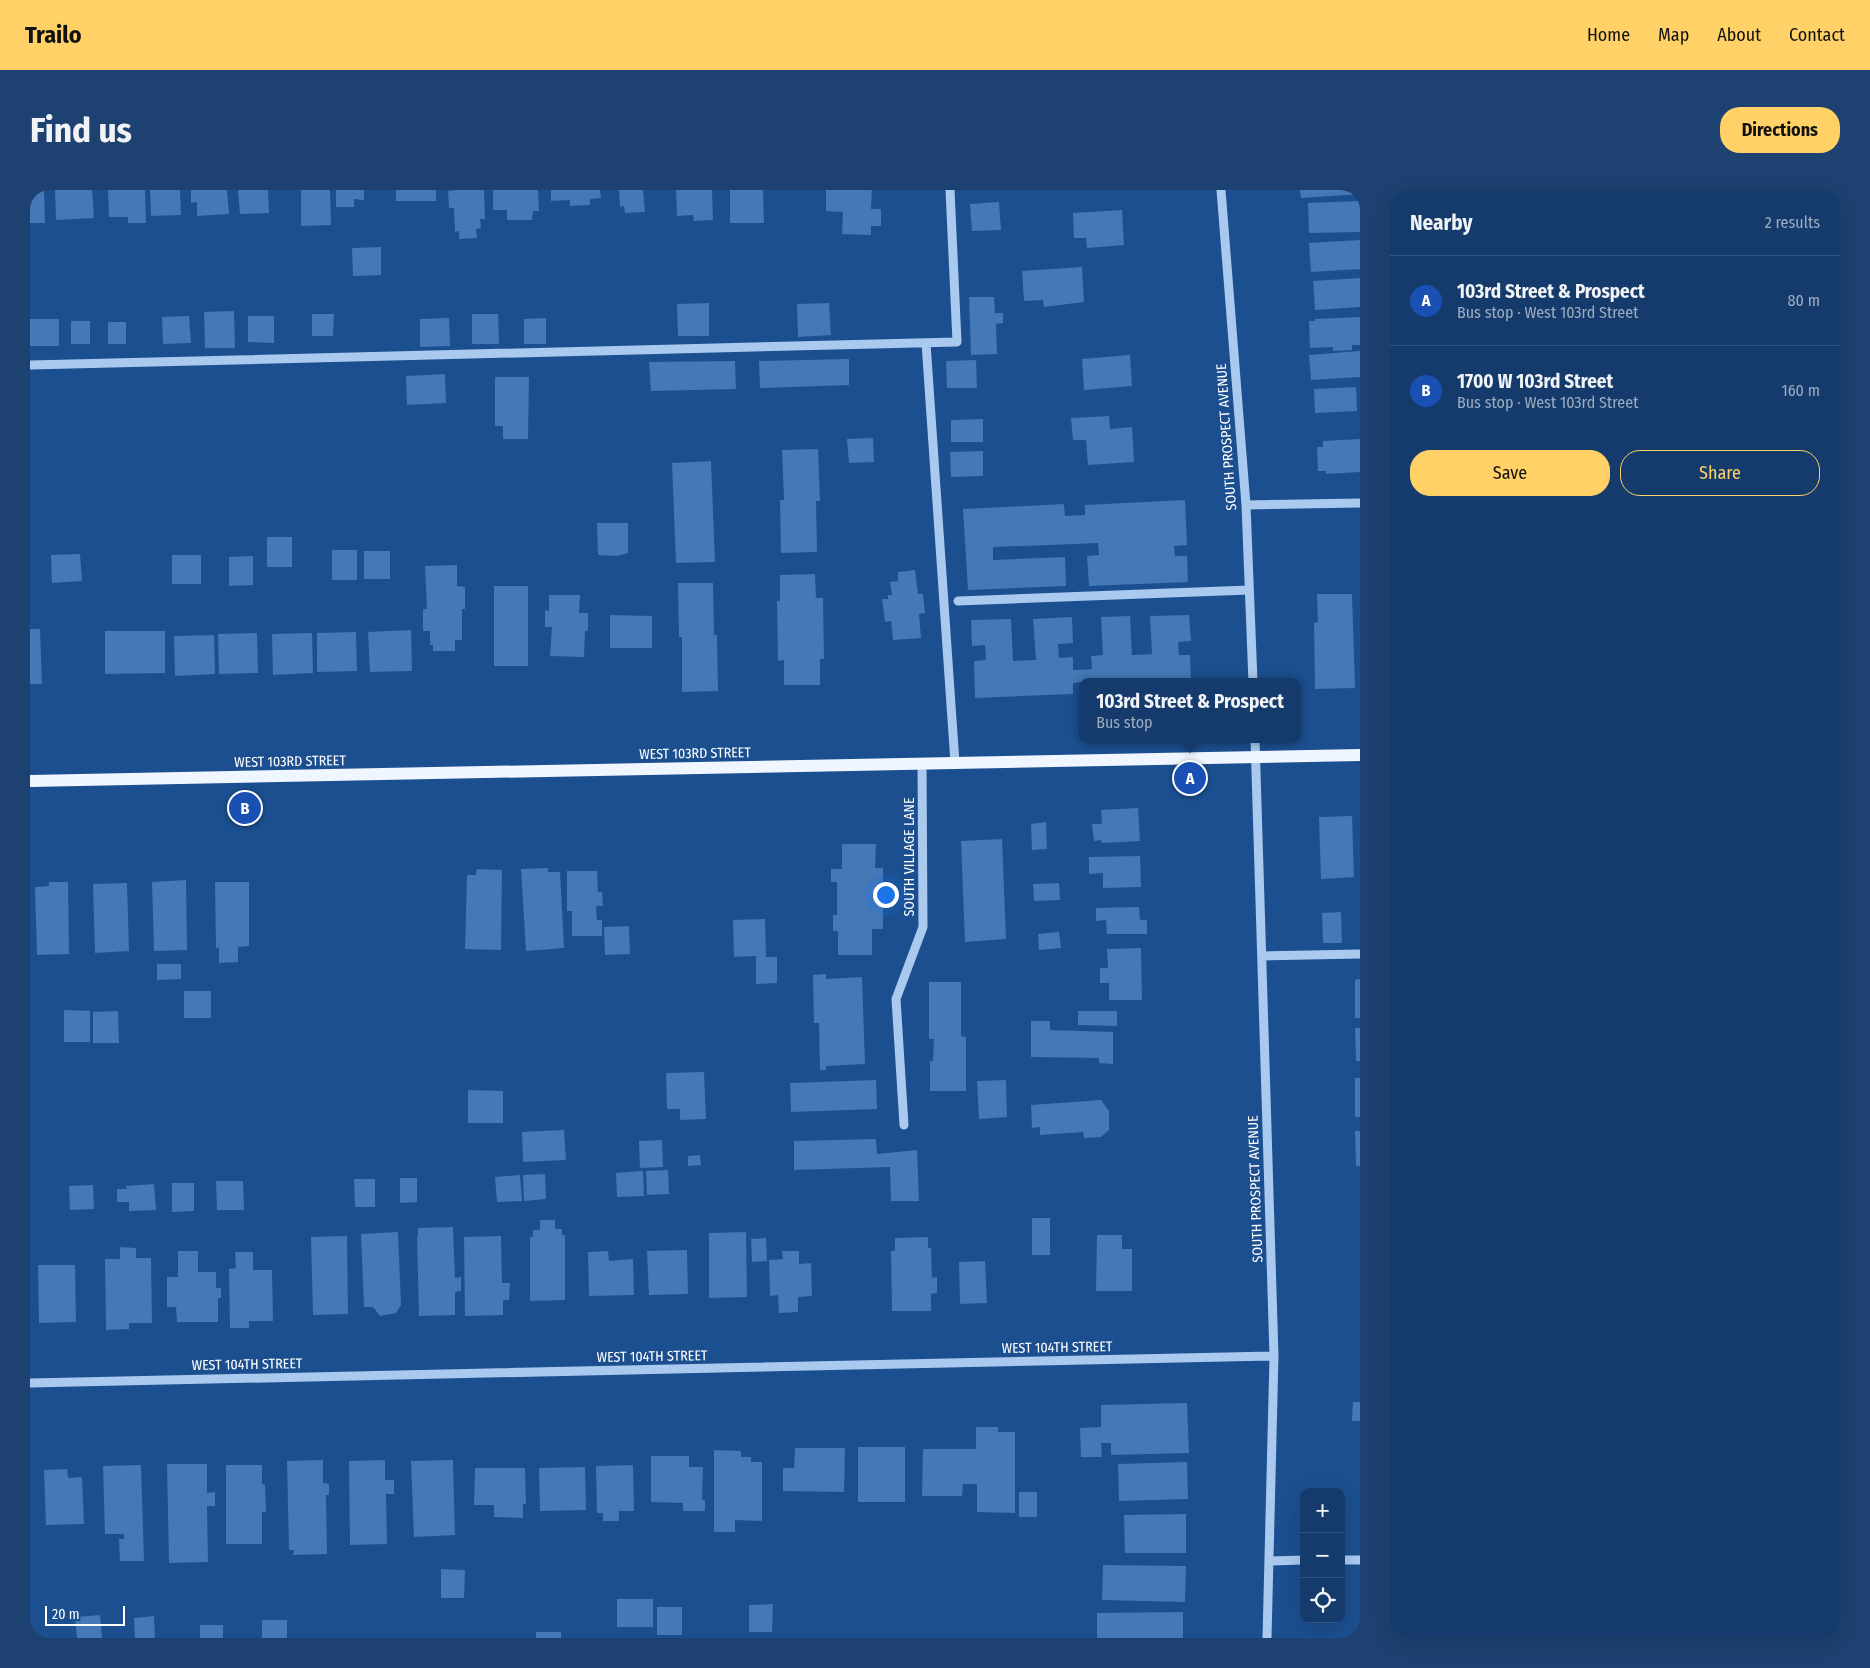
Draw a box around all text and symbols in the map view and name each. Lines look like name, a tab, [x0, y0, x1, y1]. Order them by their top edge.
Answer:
text: Trailo	[25, 21, 82, 49]
text: Home	[1587, 24, 1630, 46]
text: Map	[1658, 24, 1689, 46]
text: About	[1717, 24, 1761, 46]
text: Contact	[1789, 24, 1845, 46]
button: Directions	[1720, 107, 1840, 153]
text: Find us	[30, 109, 132, 151]
text: Nearby	[1410, 210, 1472, 236]
text: 2 results	[1765, 213, 1820, 232]
text: 103rd Street & Prospect	[1457, 280, 1645, 303]
text: A	[1422, 291, 1430, 310]
text: 80 m	[1788, 291, 1820, 310]
text: Bus stop · West 103rd Street	[1457, 303, 1638, 322]
street label: SOUTH PROSPECT AVENUE	[1213, 362, 1240, 511]
text: 1700 W 103rd Street	[1457, 370, 1613, 393]
text: B	[1422, 381, 1430, 400]
text: 160 m	[1781, 381, 1820, 400]
text: Bus stop · West 103rd Street	[1457, 393, 1638, 412]
button: Save	[1410, 450, 1610, 496]
button: Share	[1620, 450, 1820, 496]
popup	[1079, 678, 1301, 743]
text: 103rd Street & Prospect	[1096, 690, 1284, 713]
text: Bus stop	[1096, 713, 1153, 732]
street label: WEST 103RD STREET	[639, 744, 751, 763]
street label: WEST 103RD STREET	[234, 752, 346, 771]
pin: A	[1174, 759, 1206, 797]
pin: B	[229, 789, 261, 827]
street label: SOUTH VILLAGE LANE	[901, 797, 918, 917]
your location	[873, 882, 899, 908]
street label: SOUTH PROSPECT AVENUE	[1244, 1115, 1267, 1263]
street label: WEST 104TH STREET	[1001, 1338, 1113, 1357]
street label: WEST 104TH STREET	[596, 1347, 708, 1366]
street label: WEST 104TH STREET	[191, 1355, 303, 1374]
map controls	[1300, 1488, 1345, 1623]
button: +	[1300, 1488, 1345, 1533]
button: −	[1300, 1533, 1345, 1578]
button: locate	[1300, 1578, 1345, 1623]
scale bar	[45, 1603, 125, 1626]
text: 20 m	[52, 1606, 80, 1623]

